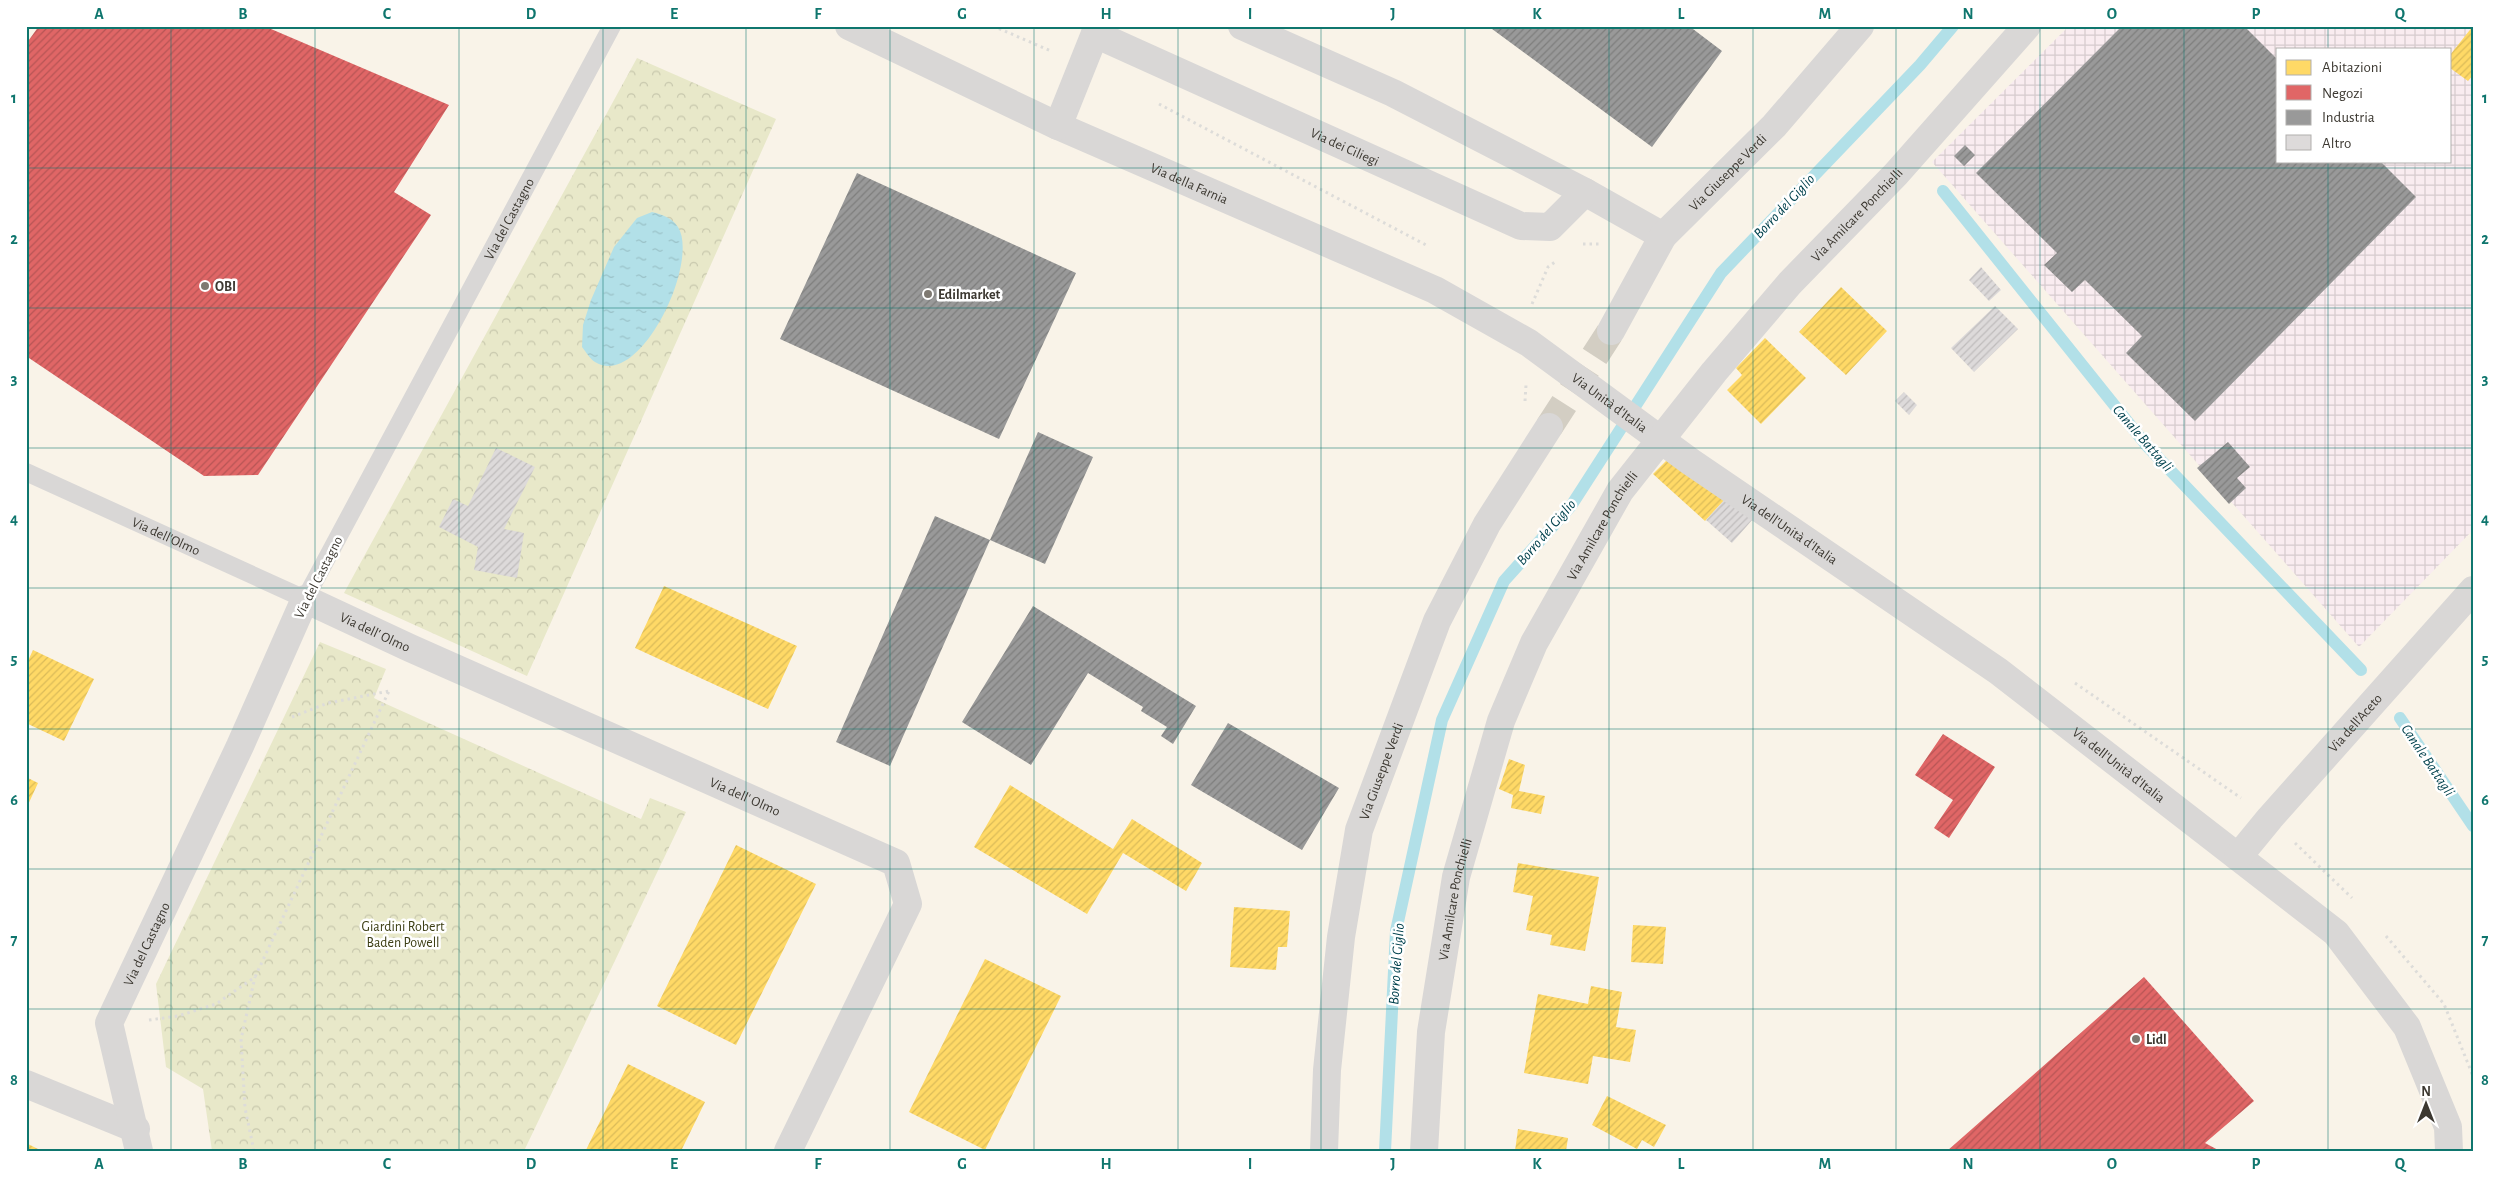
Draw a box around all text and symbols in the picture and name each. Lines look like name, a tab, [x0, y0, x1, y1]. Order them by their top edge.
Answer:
text: A	[94, 6, 104, 22]
text: B	[238, 6, 248, 22]
text: C	[383, 6, 392, 22]
text: D	[526, 6, 537, 22]
text: E	[670, 6, 678, 22]
text: F	[814, 6, 822, 22]
text: G	[957, 6, 967, 22]
text: H	[1100, 6, 1112, 22]
text: I	[1248, 6, 1252, 22]
text: J	[1390, 6, 1396, 22]
text: K	[1532, 6, 1542, 22]
text: L	[1678, 6, 1685, 22]
text: M	[1819, 6, 1831, 22]
text: N	[1962, 6, 1974, 22]
text: O	[2107, 6, 2117, 22]
text: P	[2252, 6, 2261, 22]
text: Q	[2395, 6, 2407, 23]
legend	[2276, 48, 2452, 162]
text: Abitazioni	[2322, 60, 2382, 75]
text: Negozi	[2322, 86, 2363, 101]
text: 1	[11, 90, 17, 106]
text: 1	[2482, 90, 2488, 106]
text: Industria	[2322, 110, 2375, 125]
street label: Via dei Ciliegi	[1308, 126, 1381, 169]
street label: Via Giuseppe Verdi	[1687, 132, 1770, 214]
text: Altro	[2322, 136, 2351, 151]
street label: Via della Farnia	[1148, 161, 1230, 207]
street label: Via Amilcare Ponchielli	[1809, 166, 1906, 265]
water label: Borro del Giglio	[1751, 171, 1818, 241]
street label: Via del Castagno	[482, 176, 537, 262]
text: 2	[10, 231, 18, 247]
text: 2	[2481, 231, 2489, 247]
marker: OBI	[199, 280, 211, 292]
place label: OBI	[215, 280, 236, 294]
marker: Edilmarket	[922, 288, 934, 300]
place label: Edilmarket	[938, 288, 1001, 302]
text: 3	[11, 371, 18, 387]
street label: Via Unità d'Italia	[1569, 371, 1650, 436]
text: 3	[2482, 371, 2489, 387]
water label: Canale Battagli	[2110, 402, 2176, 475]
street label: Via Amilcare Ponchielli	[1565, 469, 1641, 583]
street label: Via dell'Unità d'Italia	[1738, 492, 1840, 568]
water label: Borro del Giglio	[1514, 497, 1579, 568]
text: 4	[10, 511, 18, 527]
text: 4	[2481, 511, 2489, 527]
street label: Via dell'Olmo	[129, 515, 202, 558]
street label: Via del Castagno	[292, 534, 346, 621]
street label: Via dell' Olmo	[337, 610, 412, 655]
text: 5	[11, 651, 18, 667]
text: 5	[2482, 651, 2489, 667]
street label: Via dell'Aceto	[2326, 691, 2385, 755]
street label: Via Giuseppe Verdi	[1357, 721, 1406, 822]
water label: Canale Battagli	[2398, 722, 2457, 799]
street label: Via dell'Unità d'Italia	[2069, 725, 2168, 806]
street label: Via dell' Olmo	[707, 775, 782, 819]
text: 6	[10, 792, 18, 808]
text: 6	[2481, 792, 2489, 808]
street label: Via Amilcare Ponchielli	[1437, 837, 1475, 962]
street label: Via del Castagno	[122, 900, 173, 988]
park label: Giardini Robert Baden Powell	[362, 920, 445, 950]
water label: Borro del Giglio	[1386, 923, 1407, 1005]
text: 7	[11, 932, 18, 948]
text: 7	[2482, 932, 2489, 948]
marker: Lidl	[2130, 1033, 2142, 1045]
place label: Lidl	[2146, 1033, 2167, 1047]
text: 8	[10, 1072, 18, 1088]
text: 8	[2481, 1072, 2489, 1088]
north arrow	[2402, 1080, 2452, 1130]
text: N	[2421, 1085, 2431, 1099]
text: A	[94, 1156, 104, 1172]
text: B	[238, 1156, 248, 1172]
text: C	[383, 1156, 392, 1172]
text: D	[526, 1156, 537, 1172]
text: E	[670, 1156, 678, 1172]
text: F	[814, 1156, 822, 1172]
text: G	[957, 1156, 967, 1172]
text: H	[1100, 1156, 1112, 1172]
text: I	[1248, 1156, 1252, 1172]
text: J	[1390, 1156, 1396, 1172]
text: K	[1532, 1156, 1542, 1172]
text: L	[1678, 1156, 1685, 1172]
text: M	[1819, 1156, 1831, 1172]
text: N	[1962, 1156, 1974, 1172]
text: O	[2107, 1156, 2117, 1172]
text: P	[2252, 1156, 2261, 1172]
text: Q	[2395, 1156, 2407, 1173]

